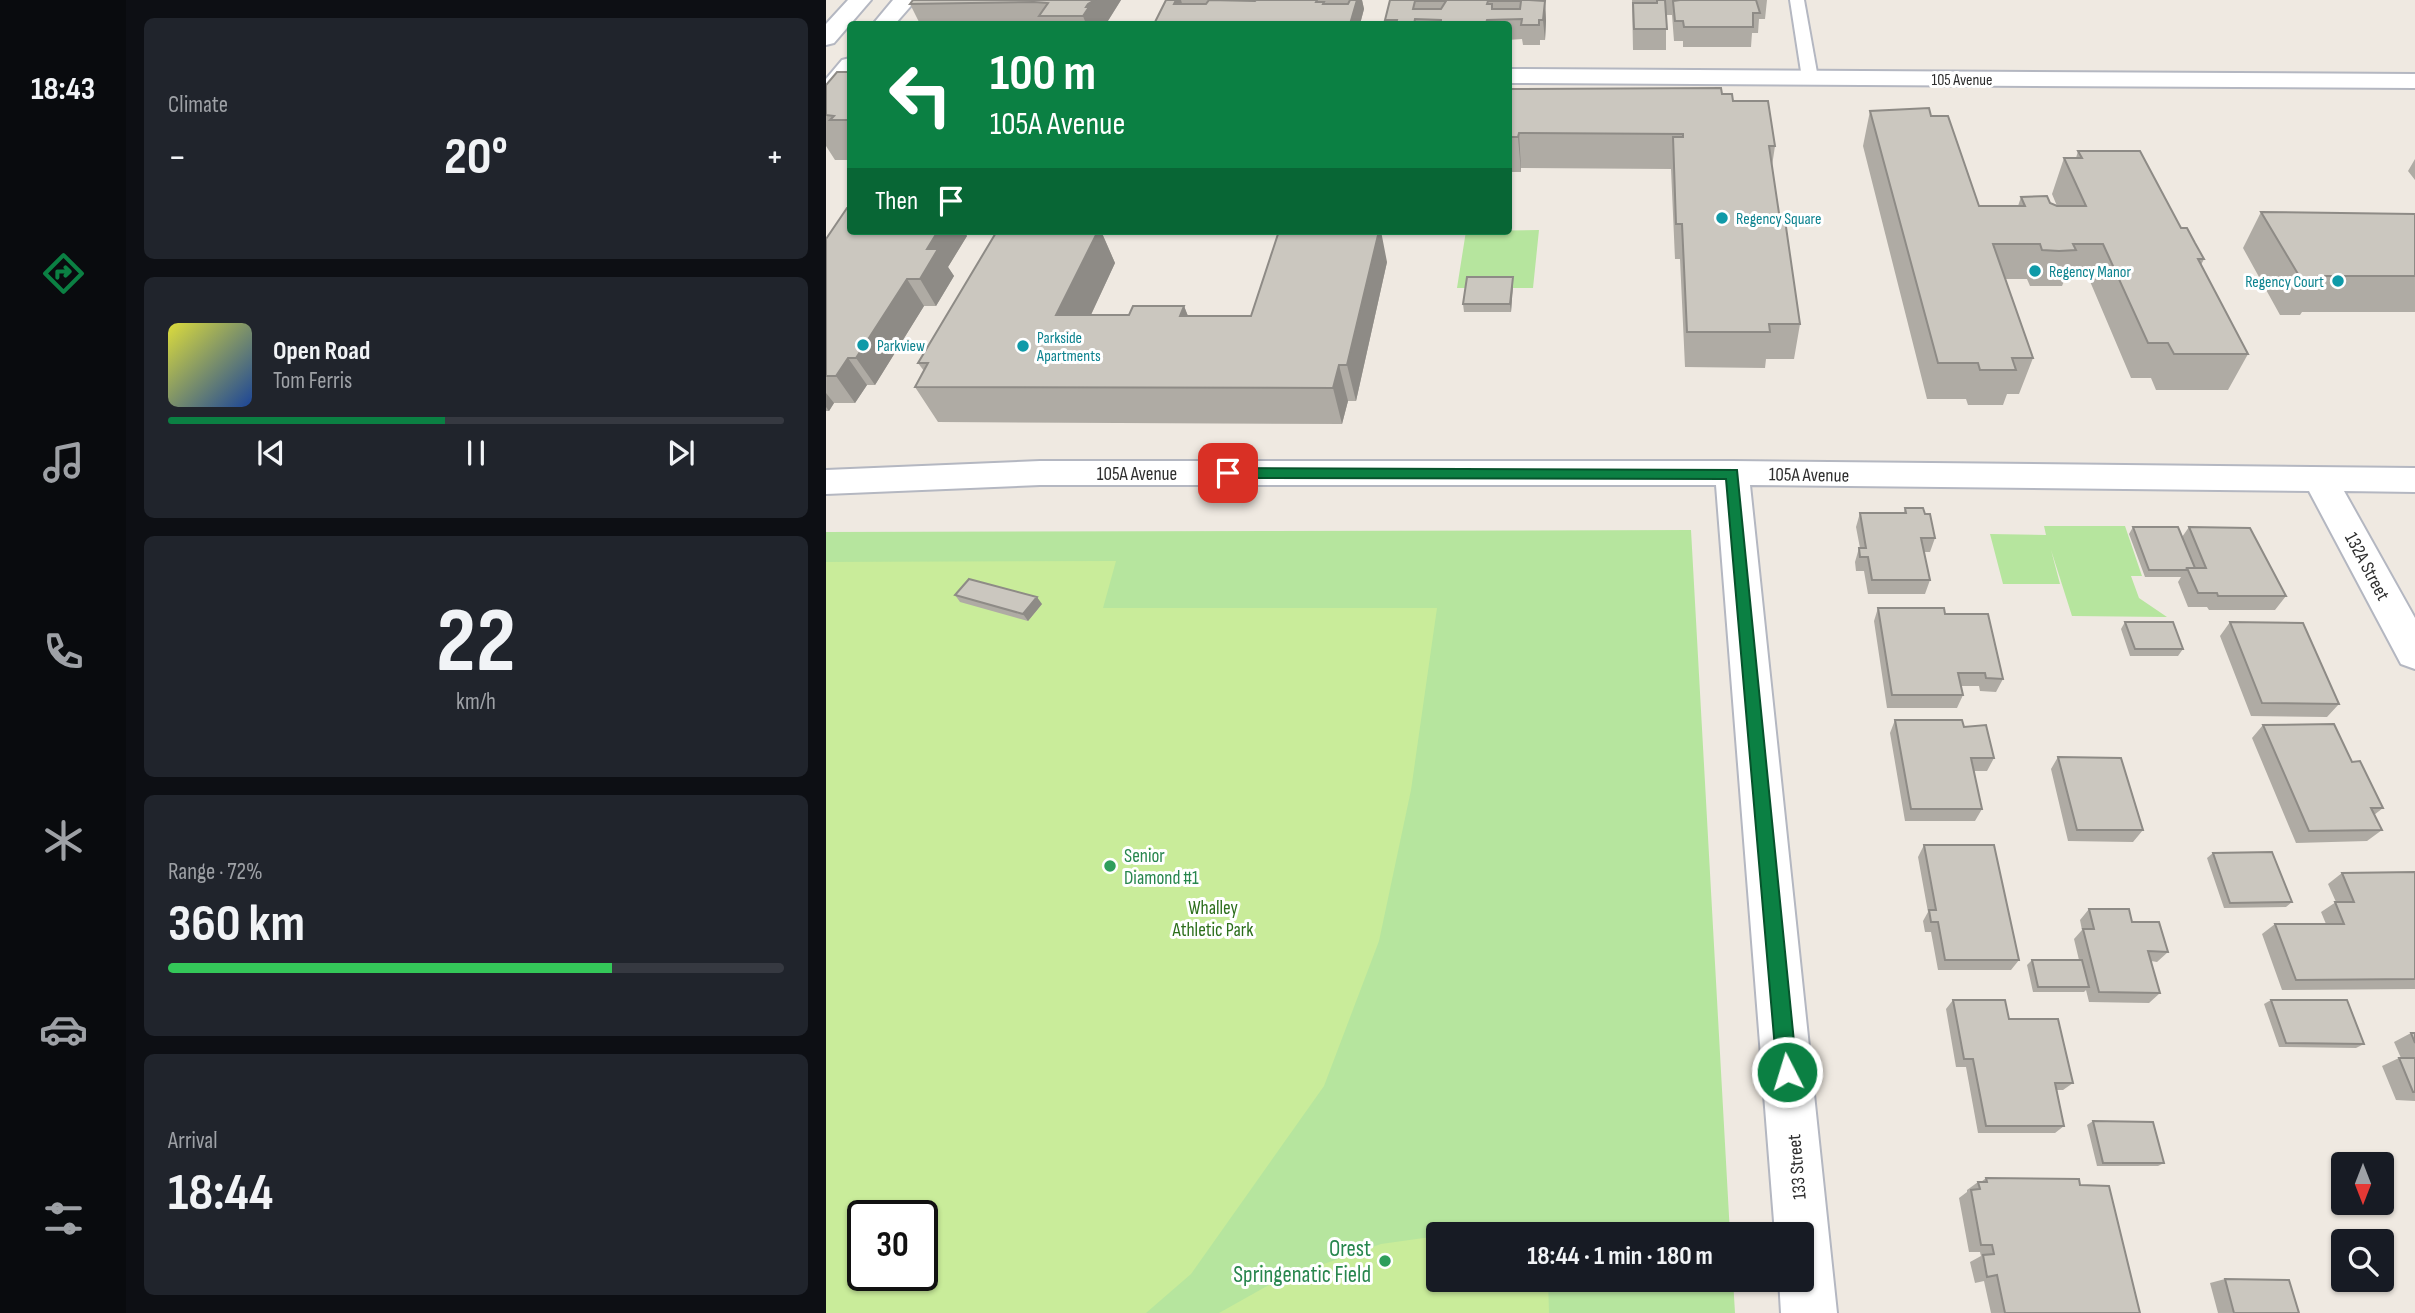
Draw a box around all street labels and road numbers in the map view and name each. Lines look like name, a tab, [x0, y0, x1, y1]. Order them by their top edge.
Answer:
street label: 105 Avenue	[1932, 71, 1992, 90]
street label: 105A Avenue	[1097, 463, 1177, 486]
street label: 105A Avenue	[1769, 463, 1849, 488]
street label: 132A Street	[2339, 529, 2394, 605]
street label: 133 Street	[1783, 1133, 1812, 1201]

